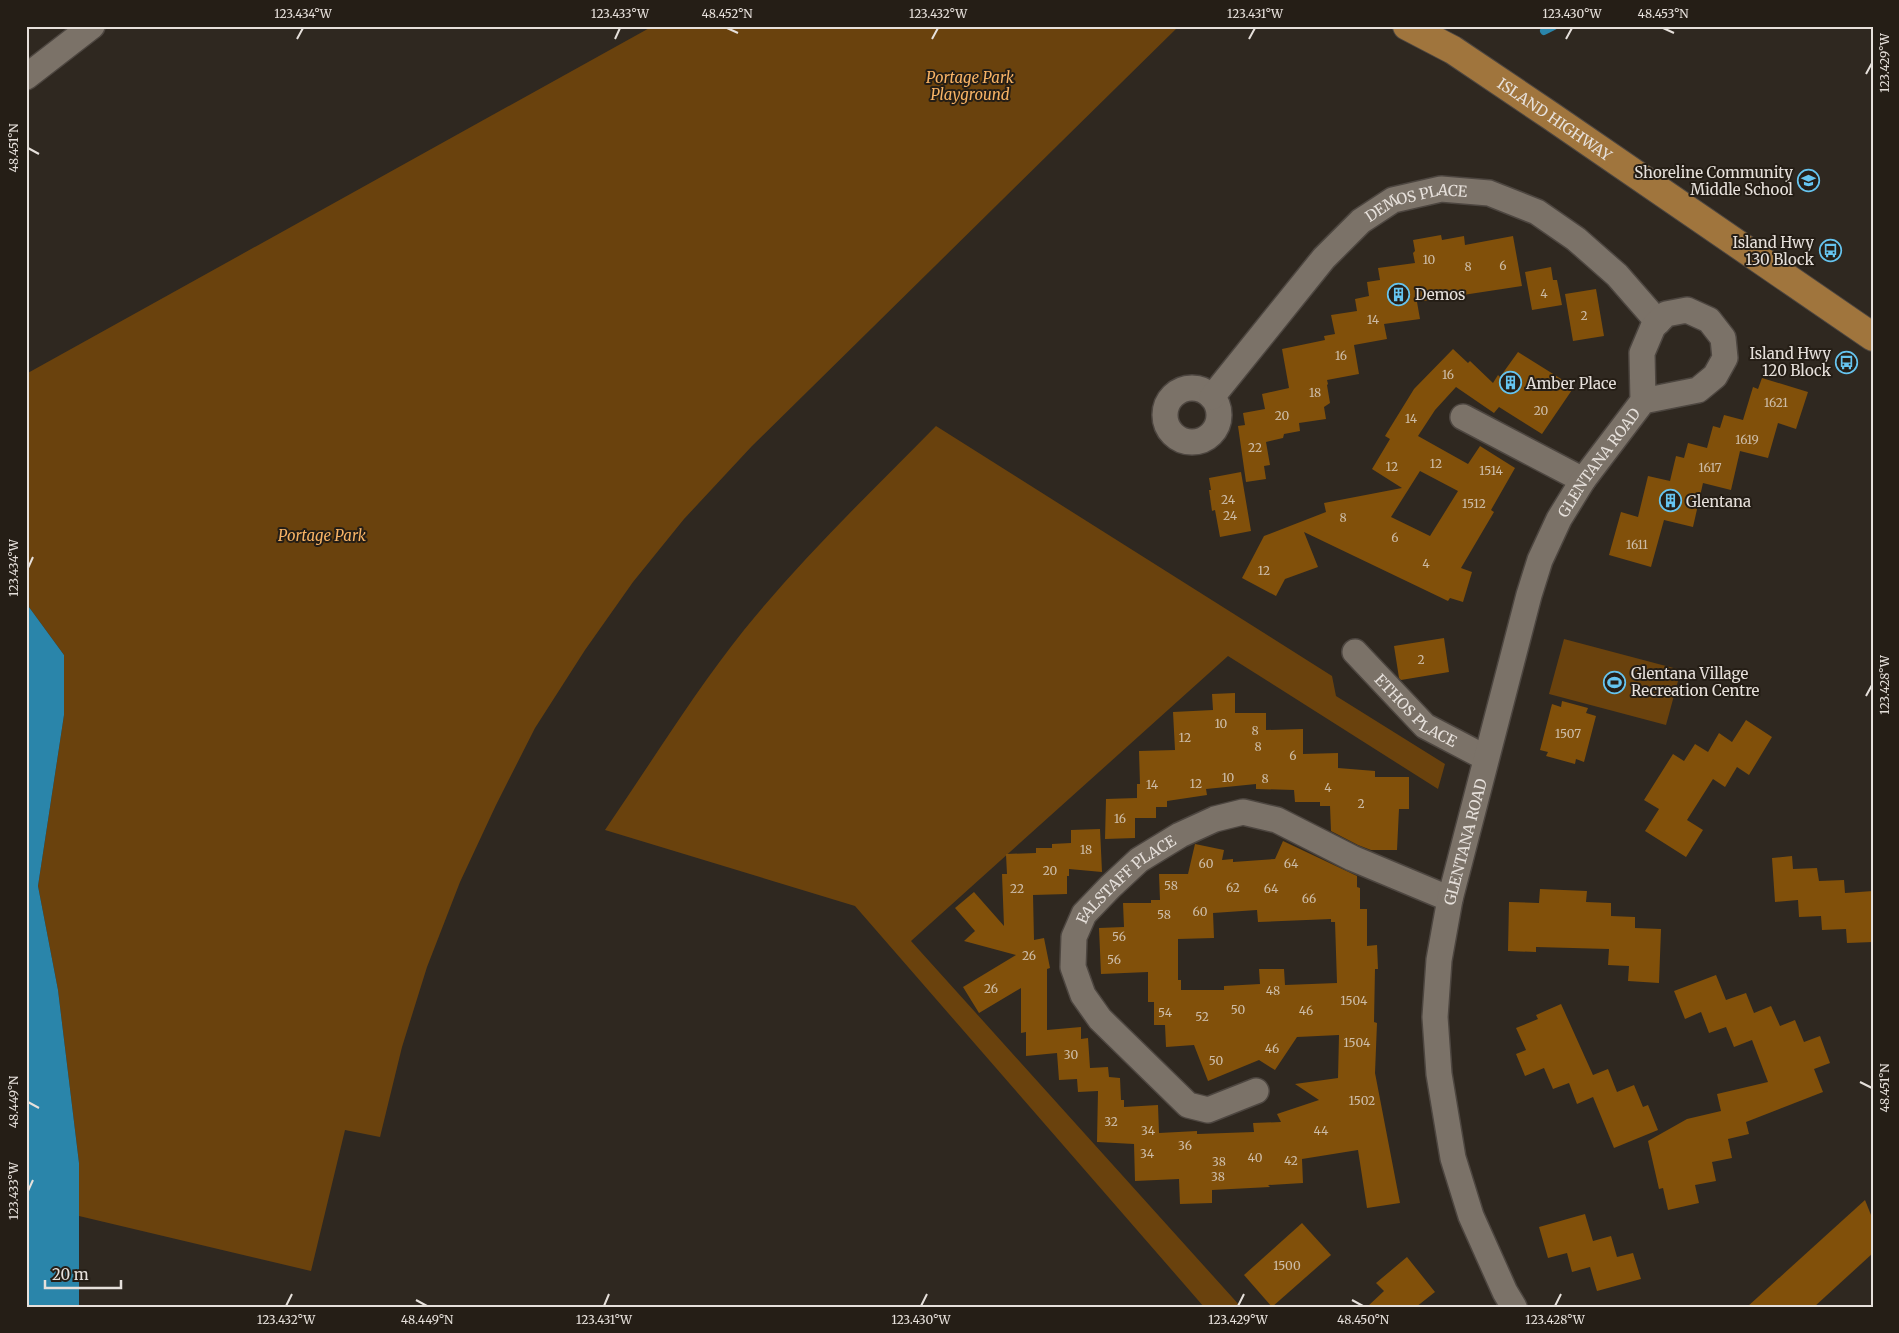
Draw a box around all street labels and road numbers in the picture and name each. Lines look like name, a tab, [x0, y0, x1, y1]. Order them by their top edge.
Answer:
street label: ISLAND HIGHWAY	[1494, 73, 1616, 165]
street label: DEMOS PLACE	[1361, 179, 1468, 225]
street label: GLENTANA ROAD	[1553, 404, 1644, 520]
street label: ETHOS PLACE	[1371, 670, 1461, 751]
street label: GLENTANA ROAD	[1440, 777, 1490, 906]
street label: FALSTAFF PLACE	[1072, 830, 1179, 926]

